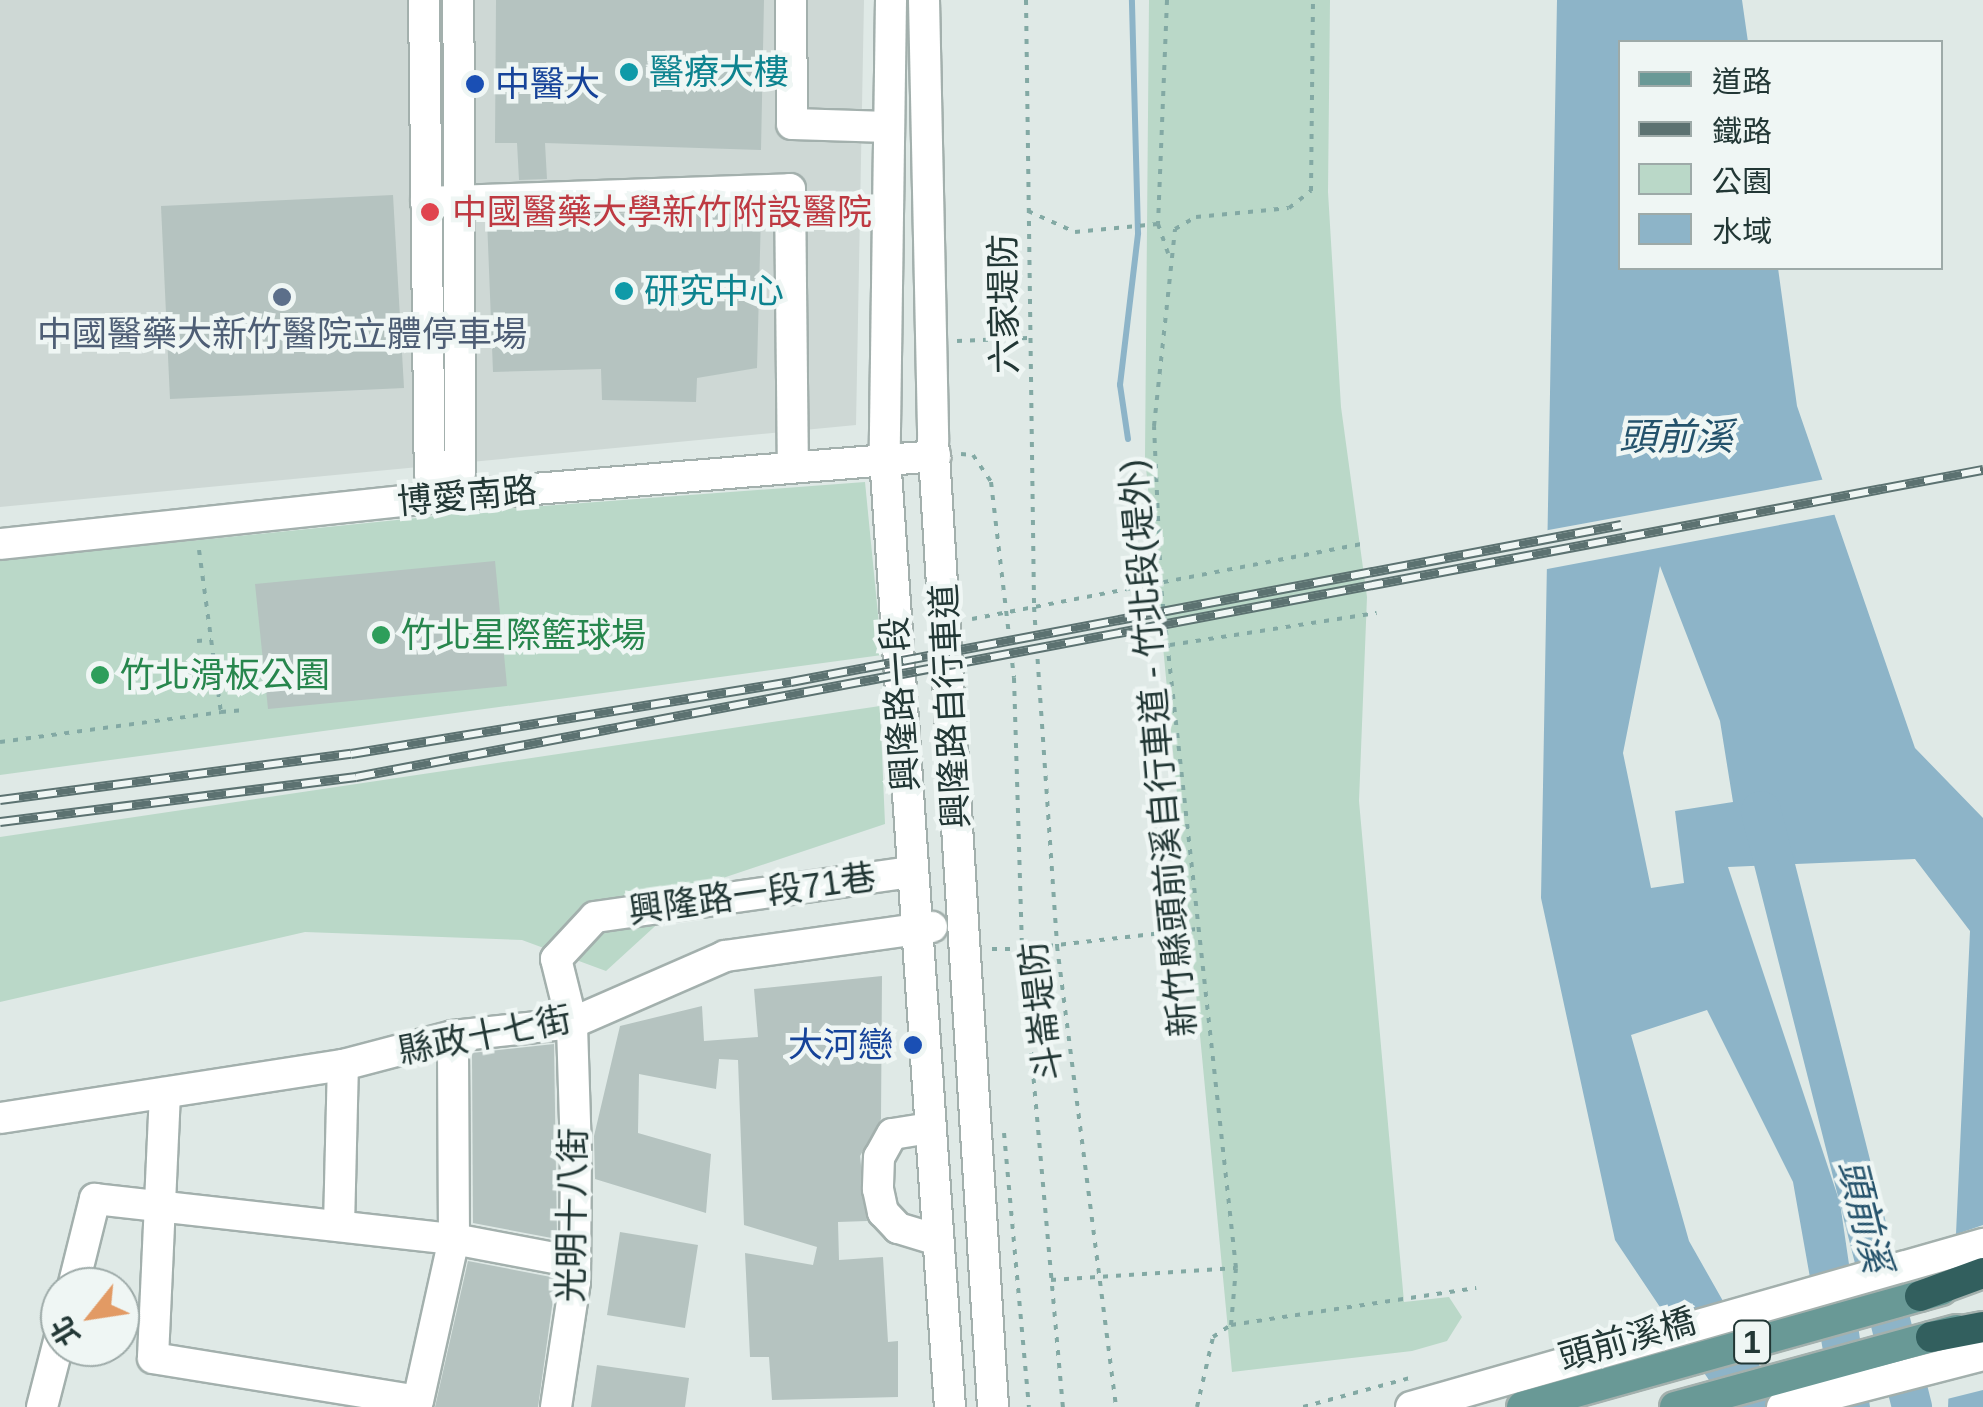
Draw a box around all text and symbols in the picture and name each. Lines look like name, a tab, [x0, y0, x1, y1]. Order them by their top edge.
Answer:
legend	[1618, 40, 1943, 270]
place label: 醫療大樓	[649, 51, 789, 93]
marker: 醫療大樓	[618, 61, 640, 83]
place label: 中醫大	[495, 63, 600, 105]
text: 道路	[1712, 65, 1772, 98]
marker: 中醫大	[464, 73, 486, 95]
text: 鐵路	[1712, 115, 1772, 148]
text: 公園	[1712, 165, 1772, 198]
place label: 中國醫藥大學新竹附設醫院	[452, 191, 872, 233]
marker: 中國醫藥大學新竹附設醫院	[417, 199, 443, 225]
text: 水域	[1712, 215, 1772, 248]
street label: 六家堤防	[982, 234, 1026, 374]
place label: 研究中心	[644, 270, 784, 312]
marker: 研究中心	[613, 280, 635, 302]
marker: 中國醫藥大新竹醫院立體停車場	[271, 286, 293, 308]
place label: 中國醫藥大新竹醫院立體停車場	[37, 313, 527, 355]
water label: 頭前溪	[1619, 415, 1733, 461]
street label: 新竹縣頭前溪自行車道 - 竹北段(堤外)	[1112, 458, 1204, 1038]
street label: 博愛南路	[395, 469, 539, 523]
street label: 興隆路自行車道	[923, 583, 977, 829]
place label: 竹北星際籃球場	[401, 614, 646, 656]
street label: 興隆路一段	[873, 615, 927, 793]
marker: 竹北星際籃球場	[370, 624, 392, 646]
place label: 竹北滑板公園	[120, 654, 330, 696]
marker: 竹北滑板公園	[89, 664, 111, 686]
street label: 興隆路一段71巷	[626, 856, 878, 932]
street label: 斗崙堤防	[1012, 939, 1070, 1083]
street label: 縣政十七街	[395, 998, 575, 1072]
place label: 大河戀	[788, 1024, 893, 1066]
marker: 大河戀	[902, 1034, 924, 1056]
street label: 光明十八街	[549, 1127, 595, 1303]
water label: 頭前溪	[1828, 1155, 1900, 1277]
north arrow	[40, 1267, 140, 1367]
street label: 頭前溪橋	[1554, 1300, 1700, 1378]
text: 北	[45, 1311, 86, 1351]
road number: 1	[1732, 1315, 1772, 1369]

